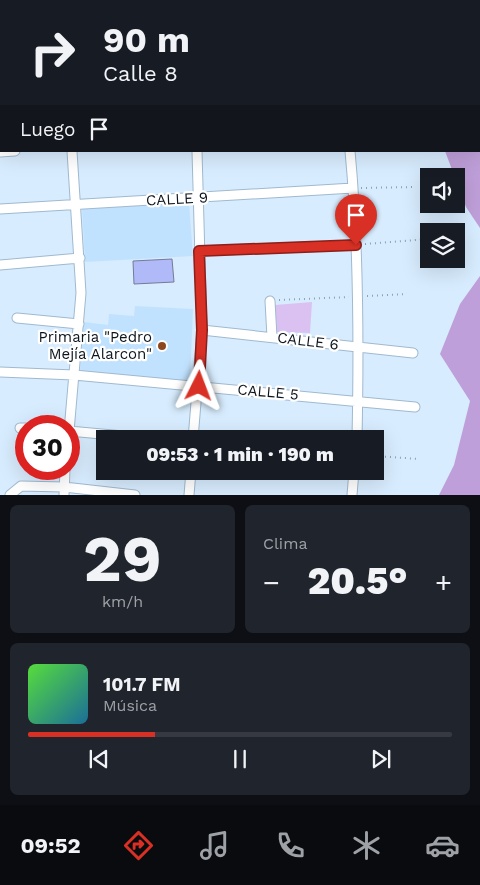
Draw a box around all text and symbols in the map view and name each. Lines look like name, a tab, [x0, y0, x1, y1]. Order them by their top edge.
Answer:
text: 90 m	[103, 19, 190, 61]
icon: right	[20, 20, 85, 85]
text: Calle 8	[103, 61, 178, 86]
icon: arrive	[85, 115, 113, 143]
text: Luego	[20, 118, 75, 141]
map controls	[420, 168, 465, 268]
button: sound	[420, 168, 465, 213]
street label: CALLE 9	[146, 188, 208, 210]
pin	[335, 194, 377, 245]
icon: arrive	[342, 201, 370, 229]
button: layers	[420, 223, 465, 268]
place label: Primaria "Pedro Mejía Alarcon"	[39, 328, 152, 363]
street label: CALLE 6	[276, 328, 340, 354]
marker: Primaria "Pedro Mejía Alarcon"	[156, 340, 168, 352]
position arrow	[172, 359, 224, 411]
street label: CALLE 5	[237, 380, 299, 404]
speed limit sign: 30	[15, 415, 80, 480]
text: 09:53 · 1 min · 190 m	[146, 443, 334, 466]
text: 29	[83, 521, 162, 597]
text: Clima	[263, 534, 307, 553]
text: 20.5°	[307, 559, 408, 603]
text: −	[263, 566, 280, 599]
text: +	[435, 566, 452, 599]
text: km/h	[102, 592, 143, 611]
text: 101.7 FM	[103, 673, 180, 696]
text: Música	[103, 696, 157, 715]
icon: previous	[85, 745, 113, 773]
icon: pause	[226, 745, 254, 773]
icon: next	[367, 745, 395, 773]
icon: directions	[121, 828, 156, 863]
icon: music	[197, 828, 232, 863]
icon: phone	[273, 828, 308, 863]
icon: climate	[349, 828, 384, 863]
icon: car	[425, 828, 460, 863]
text: 09:52	[20, 833, 81, 858]

